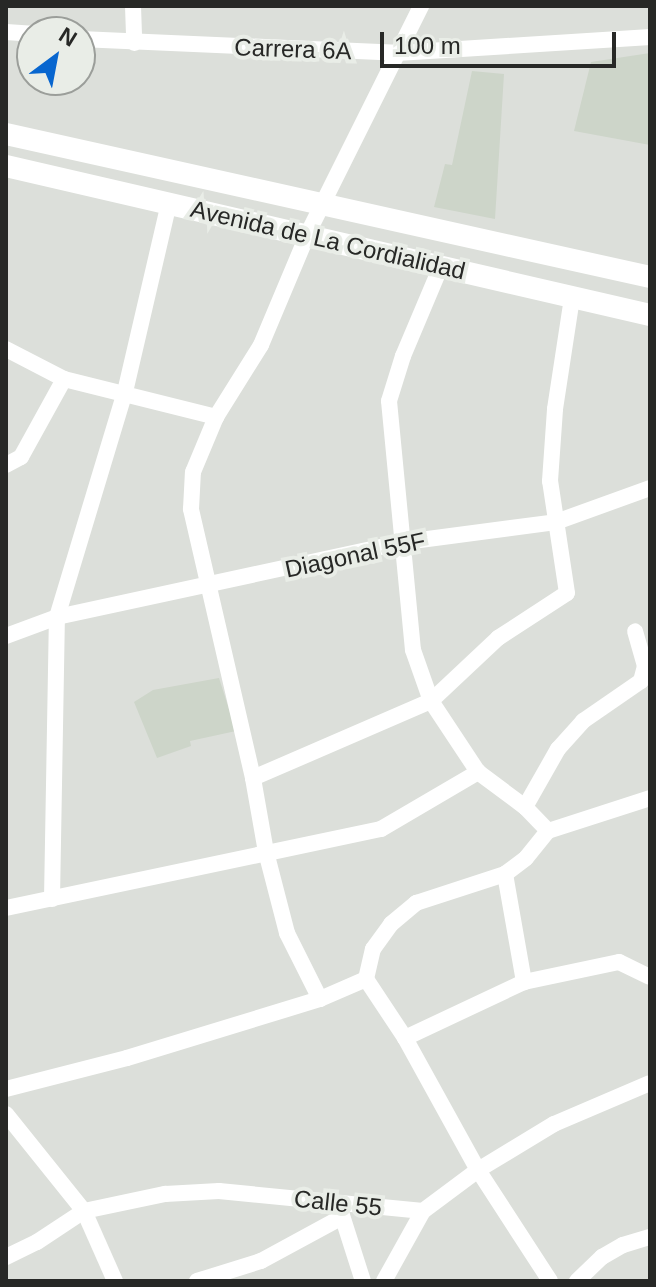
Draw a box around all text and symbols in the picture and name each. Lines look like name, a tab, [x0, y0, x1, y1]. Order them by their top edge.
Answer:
north arrow	[16, 16, 96, 96]
scale bar	[384, 16, 620, 66]
text: N	[55, 22, 81, 52]
text: 100 m	[394, 32, 461, 59]
street label: Carrera 6A	[234, 33, 352, 65]
street label: Avenida de La Cordialidad	[188, 194, 468, 286]
street label: Diagonal 55F	[282, 526, 428, 584]
street label: Calle 55	[293, 1184, 383, 1222]

